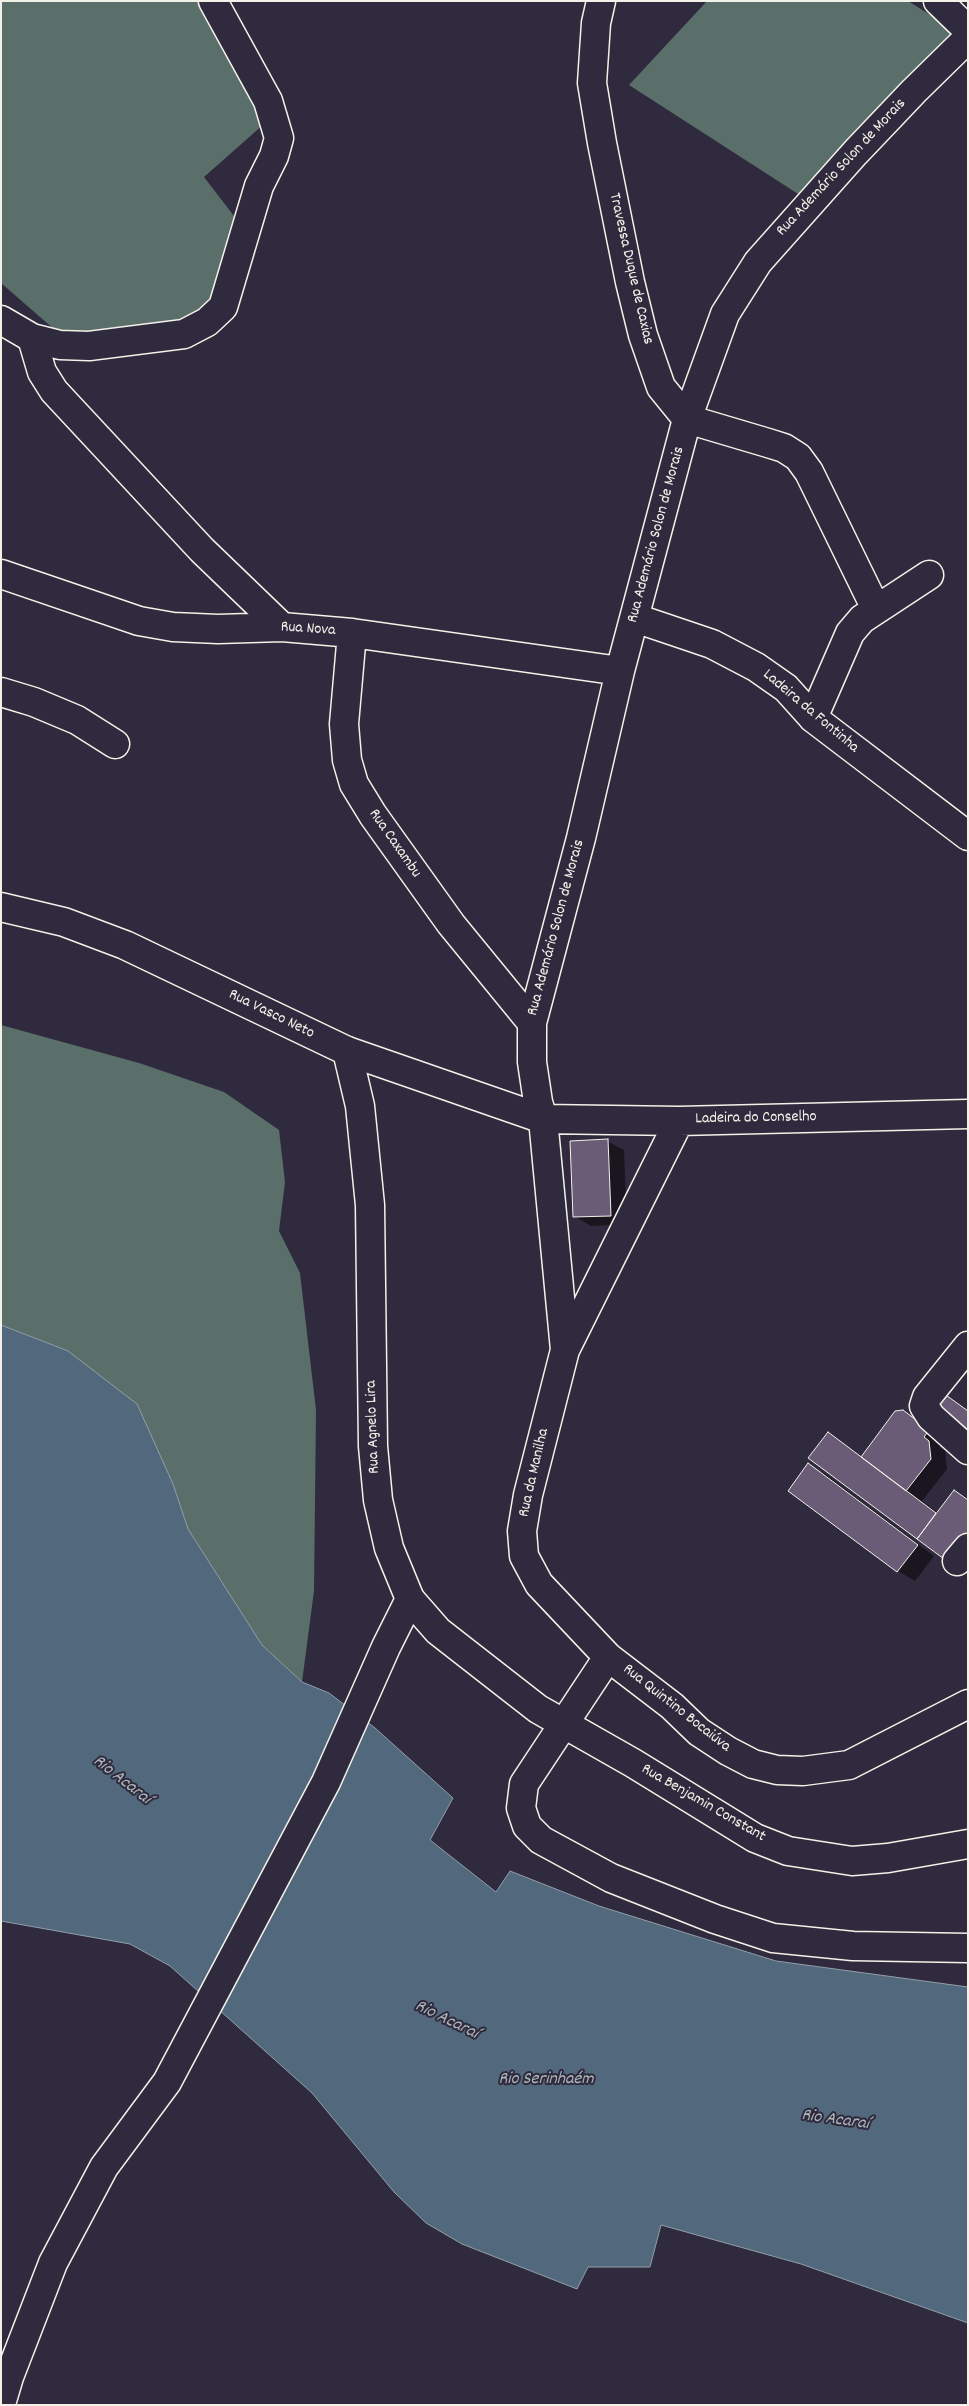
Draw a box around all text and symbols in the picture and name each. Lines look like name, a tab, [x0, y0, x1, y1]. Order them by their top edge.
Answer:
street label: Rua Ademário Solon de Morais	[773, 95, 911, 241]
street label: Travessa Duque de Caxias	[603, 191, 657, 347]
street label: Rua Ademário Solon de Morais	[624, 445, 690, 625]
street label: Rua Nova	[280, 619, 336, 641]
street label: Ladeira da Fontinha	[758, 666, 862, 758]
street label: Rua Caxambu	[363, 806, 425, 882]
street label: Rua Ademário Solon de Morais	[524, 838, 590, 1018]
street label: Rua Vasco Neto	[225, 986, 317, 1044]
street label: Ladeira do Conselho	[695, 1108, 817, 1130]
street label: Rua Agnelo Lira	[363, 1380, 385, 1474]
street label: Rua da Manilha	[515, 1427, 555, 1519]
street label: Rua Quintino Bocaiúva	[618, 1661, 734, 1757]
water label: Rio Acaraí	[88, 1752, 154, 1810]
street label: Rua Benjamin Constant	[637, 1761, 769, 1847]
water label: Rio Acaraí	[411, 1996, 481, 2046]
water label: Rio Serinhaém	[498, 2070, 594, 2092]
water label: Rio Acaraí	[800, 2106, 870, 2136]

